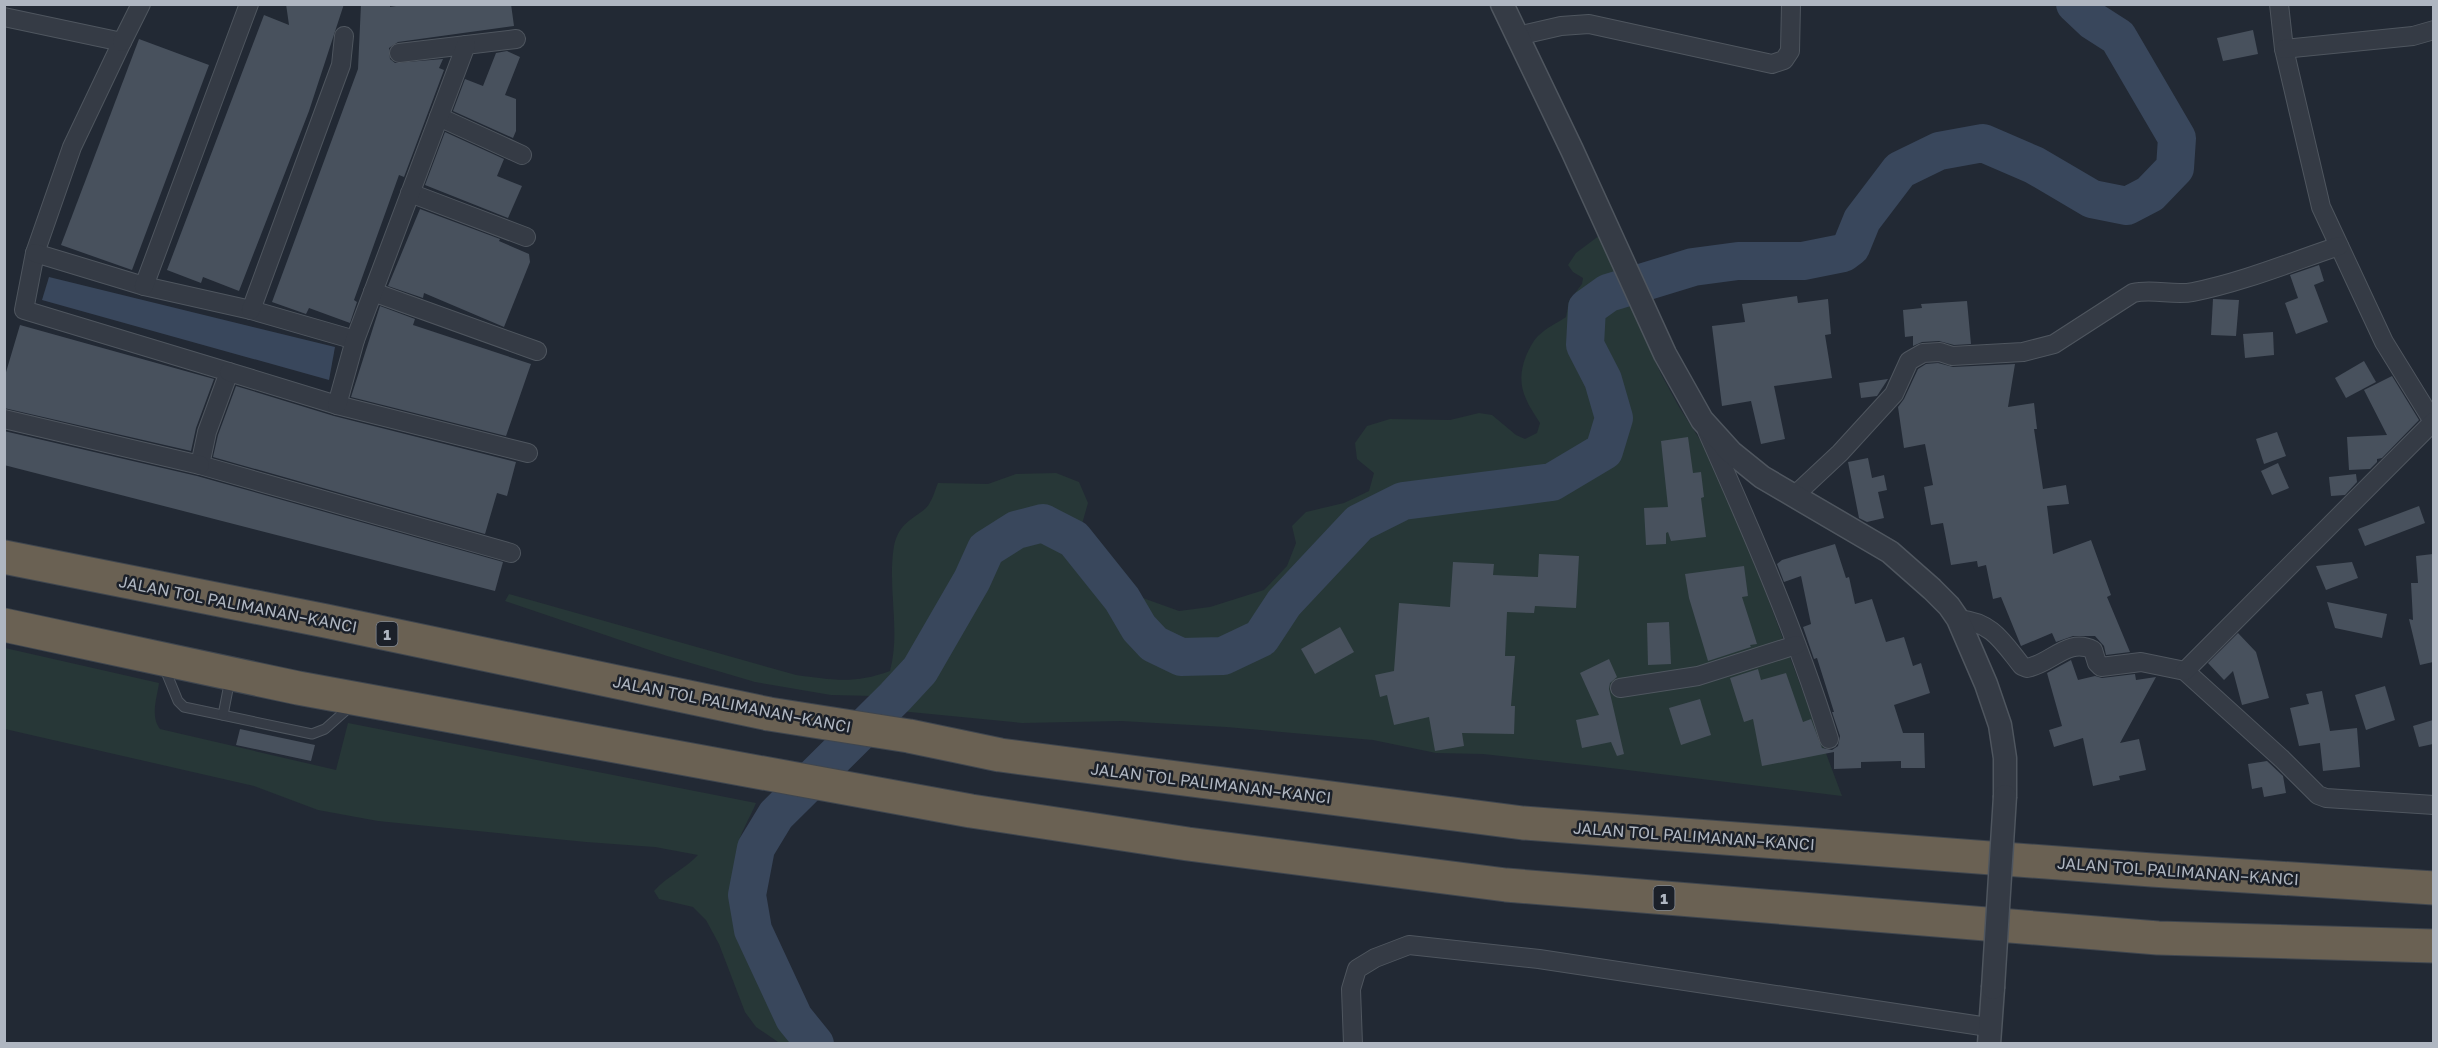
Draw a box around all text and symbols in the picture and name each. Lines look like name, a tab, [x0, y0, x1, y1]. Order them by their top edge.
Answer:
street label: JALAN TOL PALIMANAN–KANCI	[117, 571, 359, 637]
road number: 1	[376, 622, 398, 646]
street label: JALAN TOL PALIMANAN–KANCI	[611, 671, 853, 737]
street label: JALAN TOL PALIMANAN–KANCI	[1089, 758, 1333, 808]
street label: JALAN TOL PALIMANAN–KANCI	[1572, 818, 1816, 854]
street label: JALAN TOL PALIMANAN–KANCI	[2056, 853, 2300, 889]
road number: 1	[1654, 886, 1674, 910]

